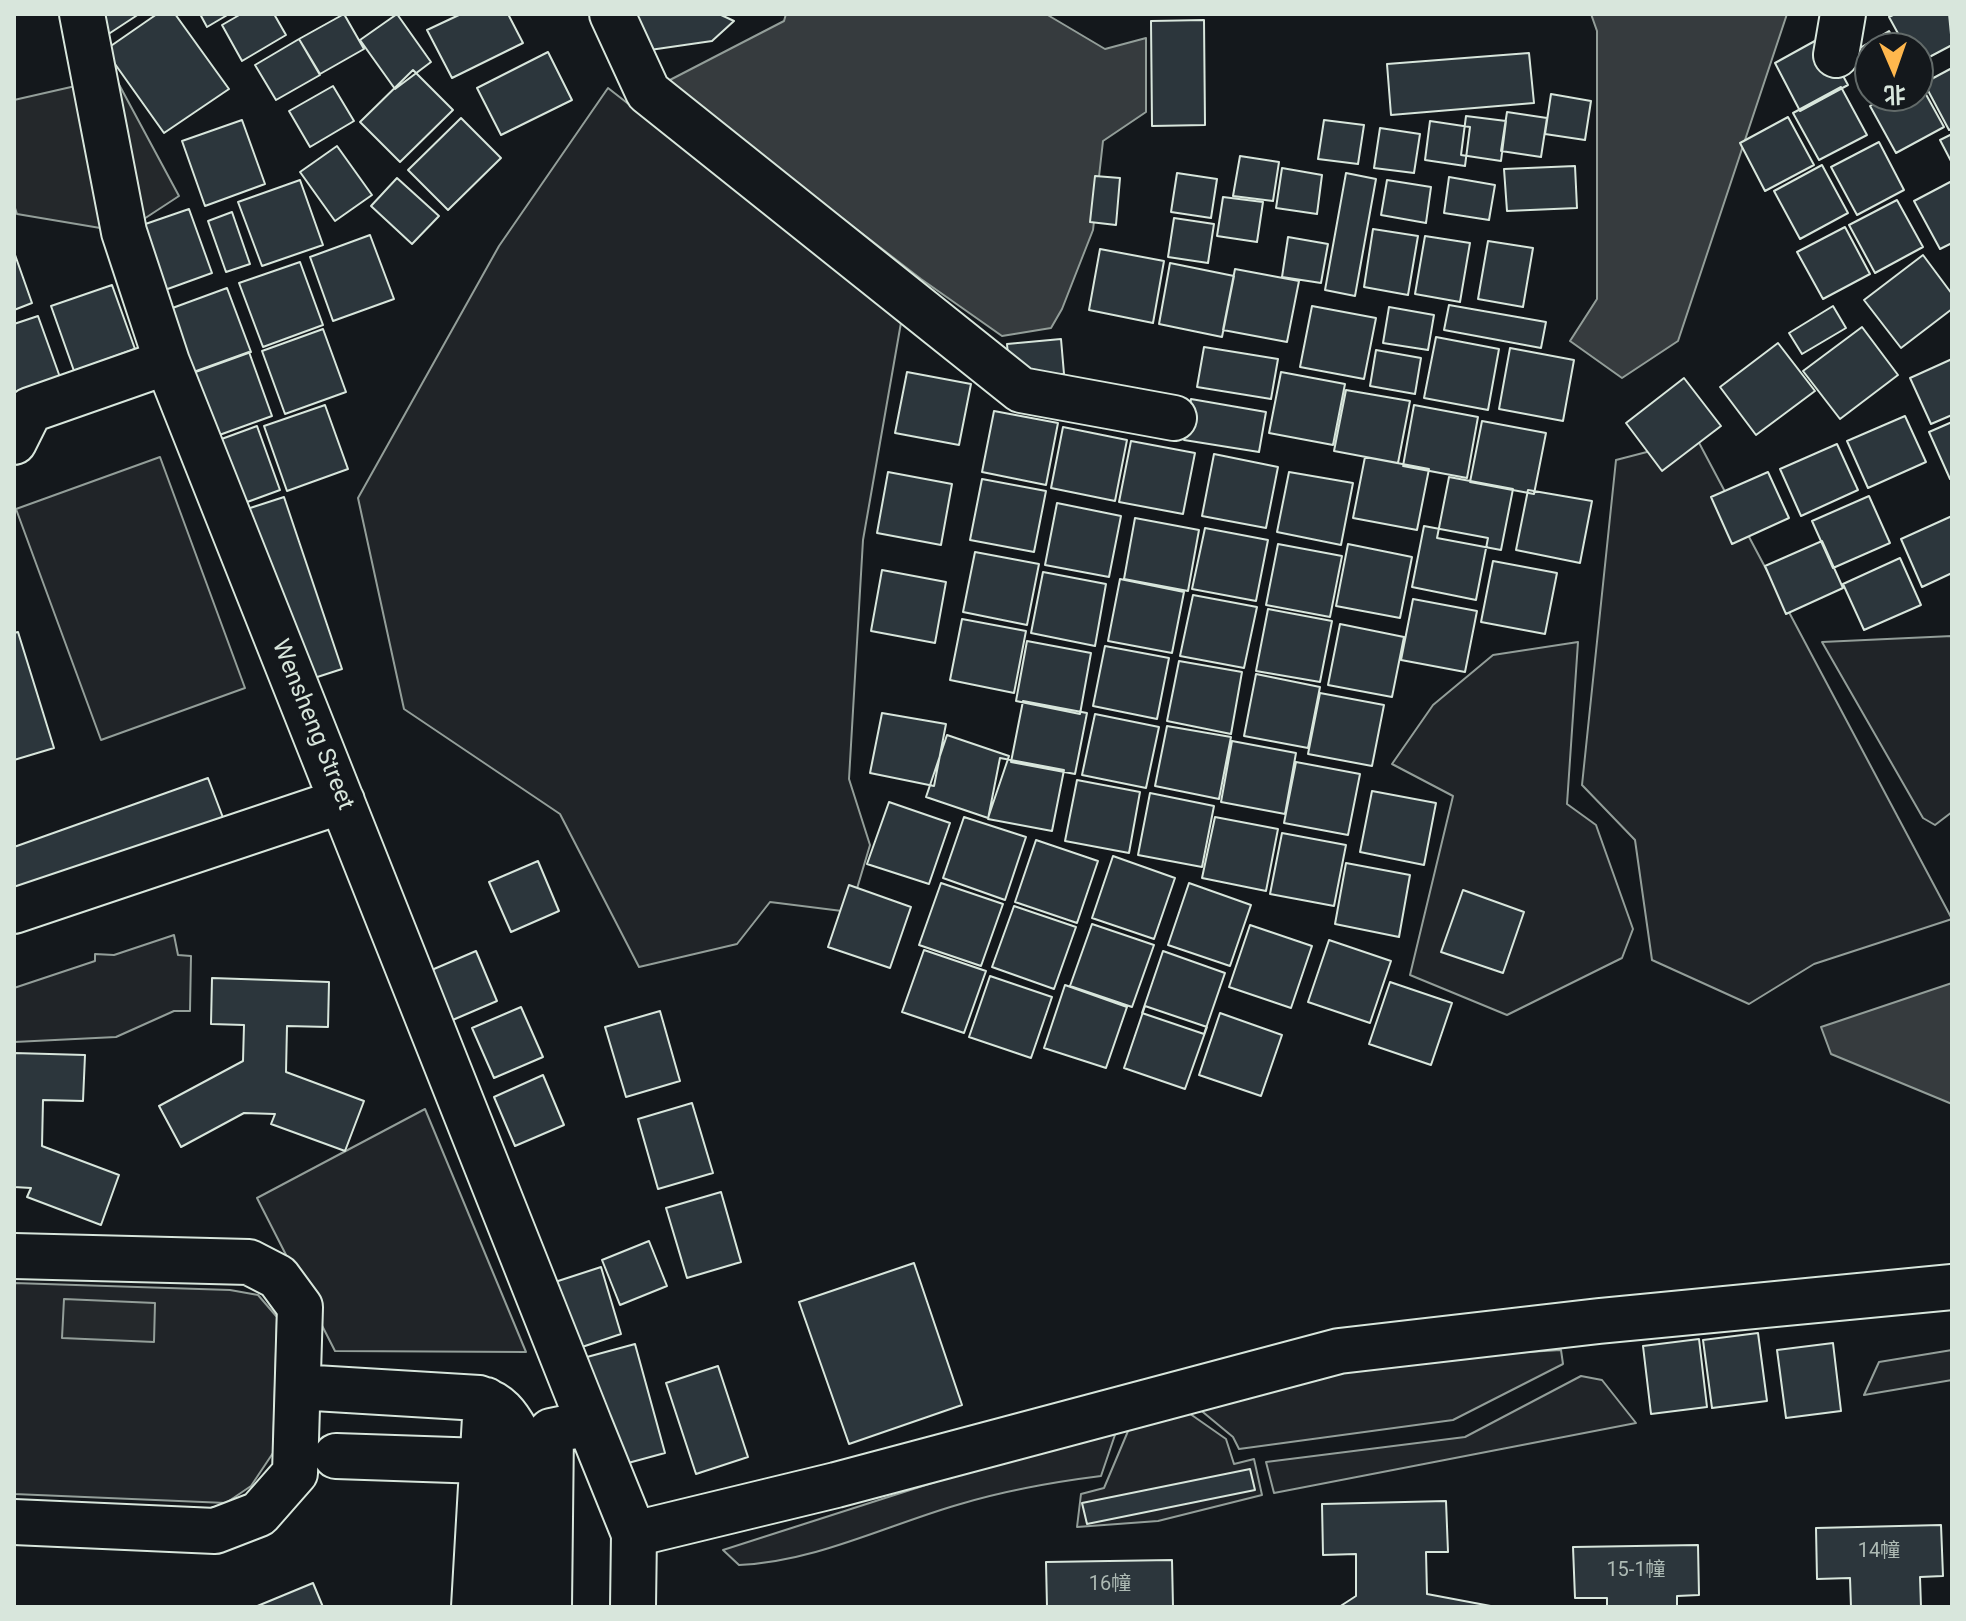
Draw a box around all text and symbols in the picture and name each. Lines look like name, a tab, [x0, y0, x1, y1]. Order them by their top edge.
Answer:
north arrow	[1854, 32, 1934, 112]
text: 北	[1883, 82, 1906, 107]
street label: Wensheng Street	[265, 636, 359, 814]
house number: 14幢	[1858, 1540, 1900, 1564]
house number: 15-1幢	[1606, 1559, 1666, 1583]
house number: 16幢	[1089, 1573, 1131, 1597]

